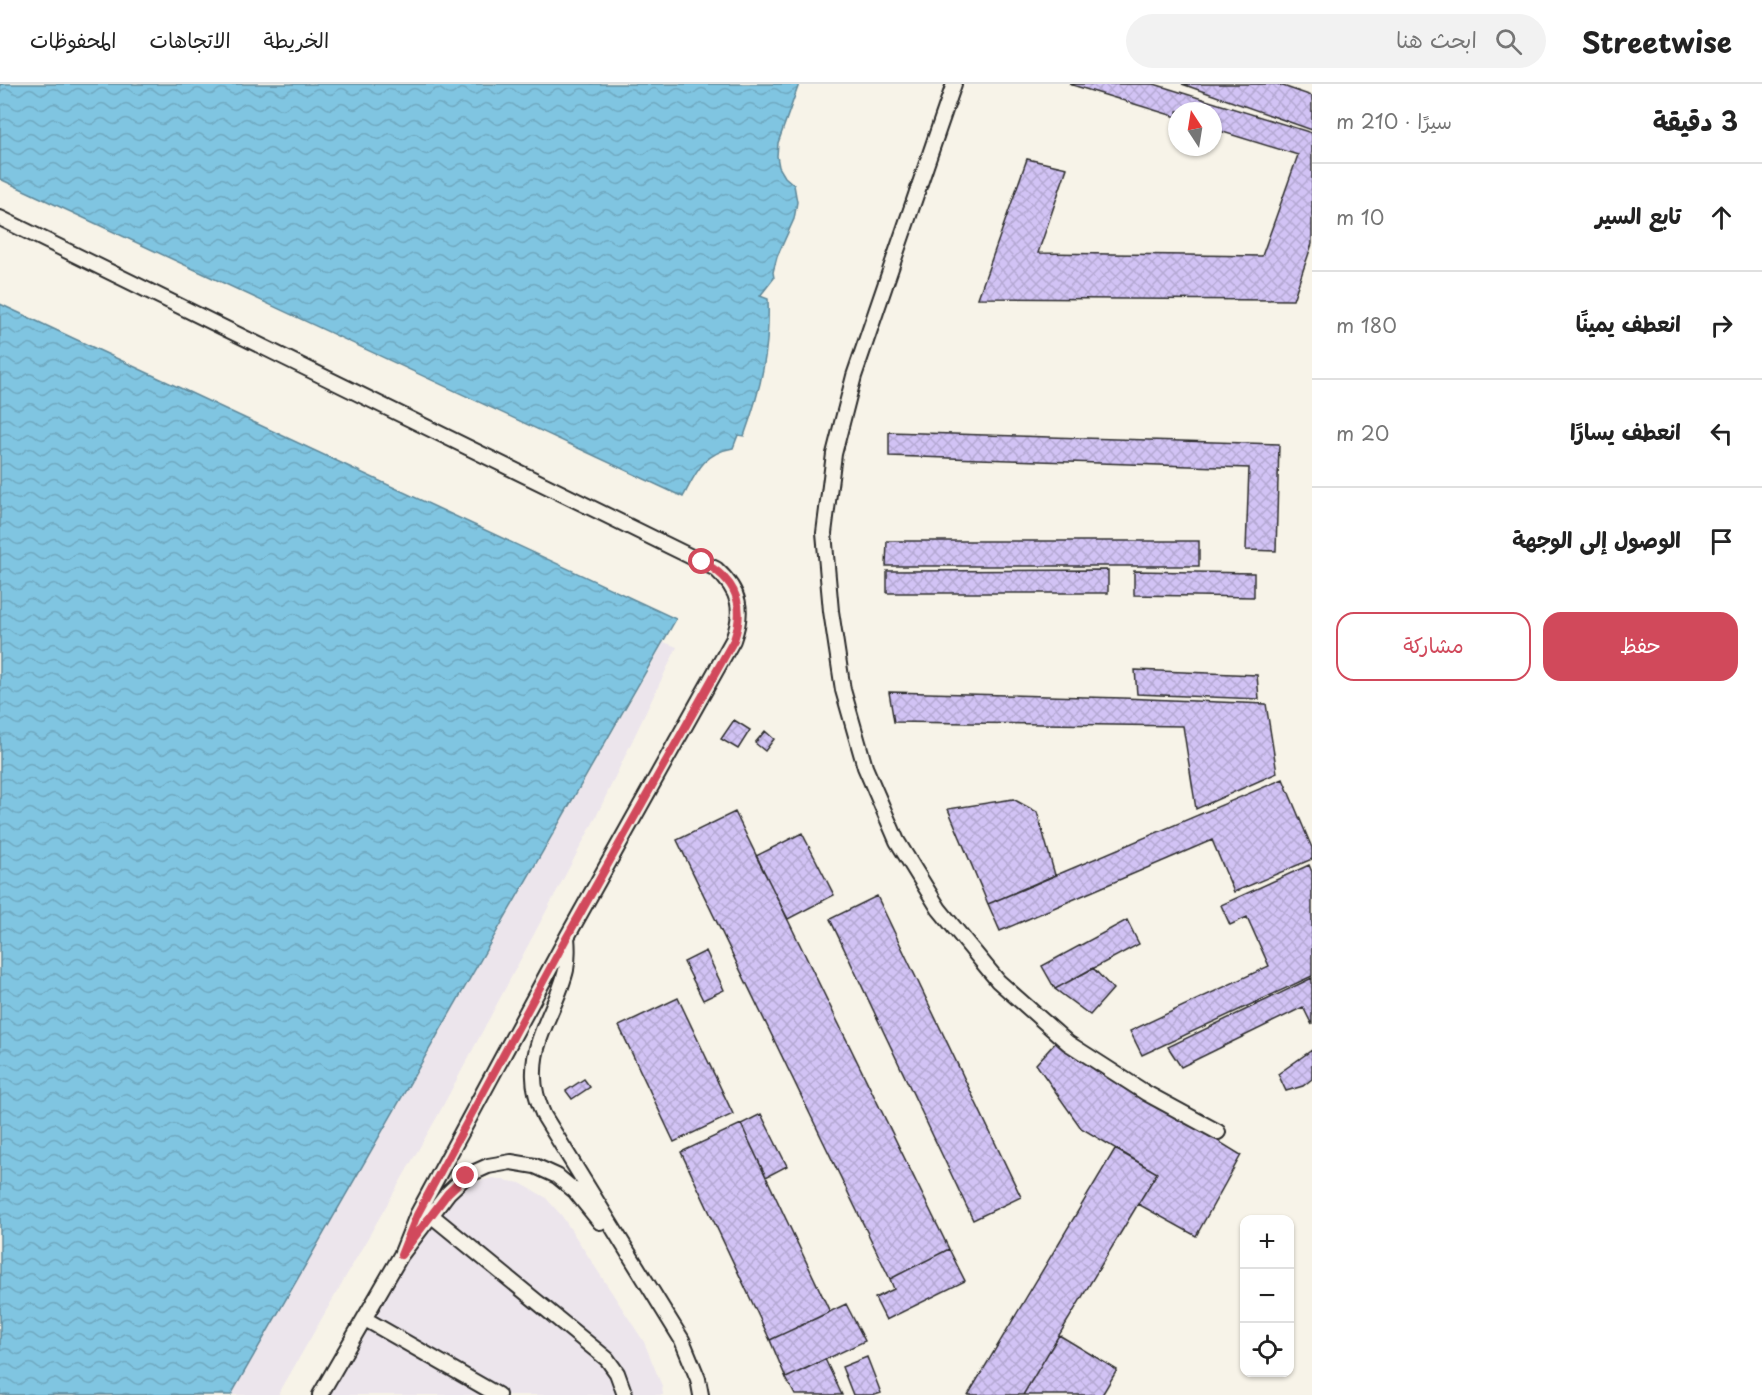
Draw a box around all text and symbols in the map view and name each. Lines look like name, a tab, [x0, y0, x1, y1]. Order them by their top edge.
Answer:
search box	[1126, 14, 1546, 68]
text: Streetwise	[1582, 20, 1732, 63]
text: ابحث هنا	[1396, 22, 1477, 55]
text: المحفوظات	[30, 23, 116, 55]
text: الاتجاهات	[149, 23, 231, 55]
text: الخريطة	[264, 23, 329, 55]
icon: search	[1492, 25, 1525, 58]
text: 3 دقيقة	[1653, 101, 1738, 140]
north arrow	[1168, 102, 1222, 156]
text: سيرًا · 210 m	[1336, 106, 1452, 136]
text: تابع السير	[1596, 198, 1681, 231]
icon: ahead	[1705, 201, 1738, 234]
text: 10 m	[1336, 202, 1384, 232]
text: انعطف يمينًا	[1576, 306, 1681, 339]
icon: right	[1705, 309, 1738, 342]
text: 180 m	[1336, 310, 1397, 340]
text: انعطف يسارًا	[1570, 414, 1681, 447]
icon: left	[1705, 417, 1738, 450]
text: 20 m	[1336, 418, 1389, 448]
text: الوصول إلى الوجهة	[1512, 522, 1681, 555]
icon: arrive	[1705, 525, 1738, 558]
route start	[688, 548, 714, 574]
button: مشاركة	[1336, 612, 1531, 681]
button: حفظ	[1543, 612, 1738, 681]
route end	[452, 1162, 478, 1188]
map controls	[1240, 1215, 1294, 1377]
button: +	[1240, 1215, 1294, 1269]
button: −	[1240, 1269, 1294, 1323]
button: locate	[1240, 1323, 1294, 1377]

